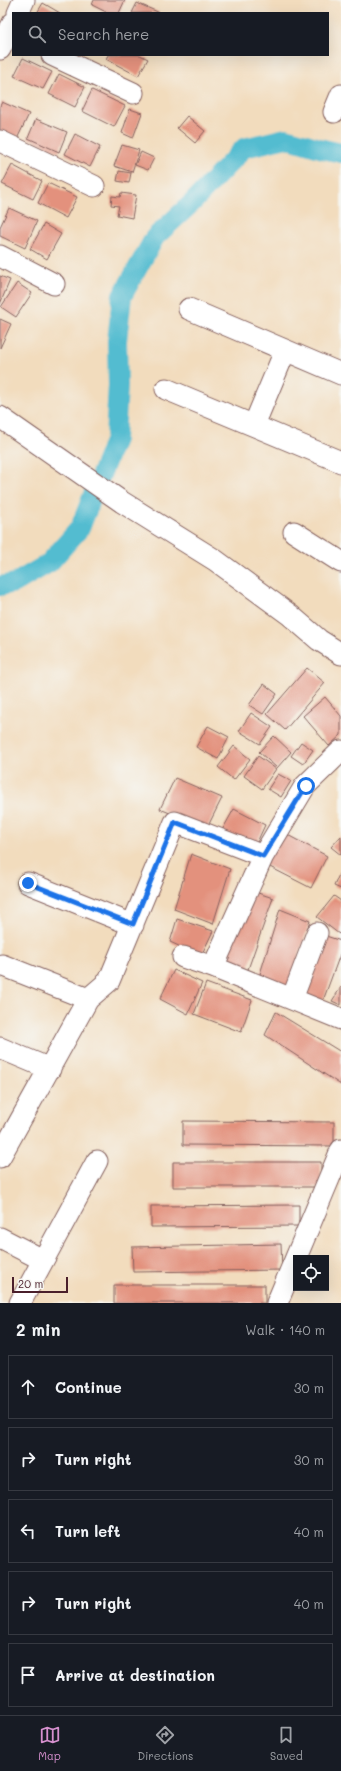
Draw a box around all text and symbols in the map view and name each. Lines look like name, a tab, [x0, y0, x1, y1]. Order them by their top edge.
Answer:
search box	[12, 12, 329, 56]
icon: search	[26, 23, 48, 45]
text: Search here	[58, 24, 149, 44]
route start	[297, 777, 315, 795]
route end	[19, 874, 37, 892]
map controls	[293, 1255, 329, 1291]
button: locate	[293, 1255, 329, 1291]
scale bar	[12, 1275, 68, 1294]
text: 20 m	[18, 1276, 43, 1291]
text: 2 min	[16, 1318, 61, 1340]
text: Walk · 140 m	[245, 1321, 325, 1338]
icon: ahead	[17, 1376, 39, 1398]
text: Continue	[55, 1377, 122, 1397]
text: 30 m	[294, 1379, 324, 1396]
icon: right	[17, 1448, 39, 1470]
text: Turn right	[55, 1449, 132, 1469]
text: 30 m	[294, 1451, 324, 1468]
icon: left	[17, 1520, 39, 1542]
text: Turn left	[55, 1521, 120, 1541]
text: 40 m	[294, 1523, 324, 1540]
icon: right	[17, 1592, 39, 1614]
text: Turn right	[55, 1593, 132, 1613]
text: 40 m	[294, 1595, 324, 1612]
icon: arrive	[17, 1664, 39, 1686]
text: Arrive at destination	[55, 1665, 215, 1685]
tab: Map	[38, 1724, 61, 1763]
tab: Directions	[137, 1724, 193, 1763]
tab: Saved	[270, 1724, 303, 1763]

